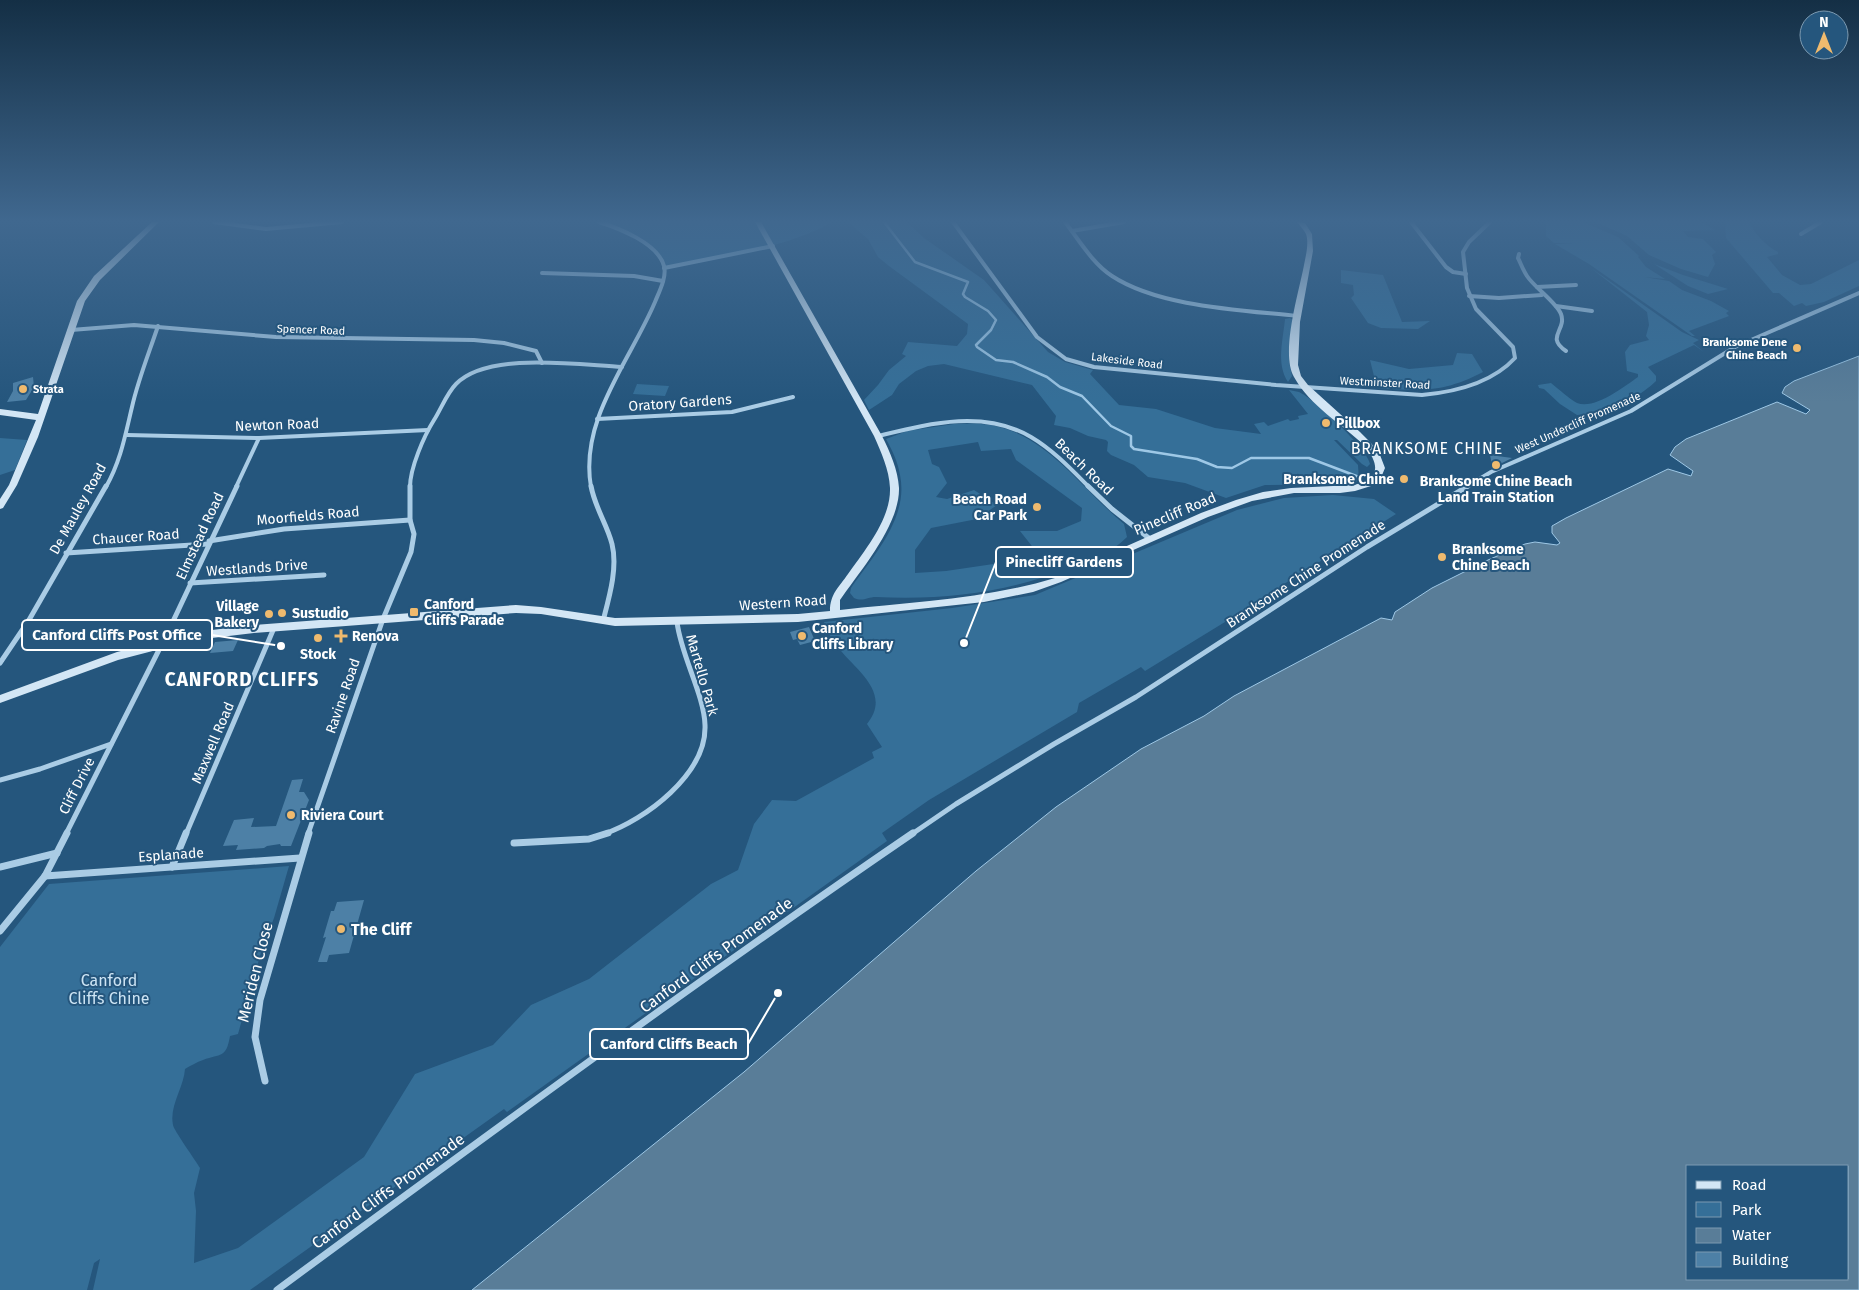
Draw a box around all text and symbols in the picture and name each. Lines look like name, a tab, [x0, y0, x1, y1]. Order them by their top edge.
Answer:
north arrow	[1799, 10, 1849, 60]
text: N	[1819, 14, 1829, 31]
street label: Spencer Road	[277, 322, 345, 338]
place label: Branksome Dene Chine Beach	[1702, 336, 1787, 362]
marker: Branksome Dene Chine Beach	[1791, 342, 1803, 354]
street label: Lakeside Road	[1090, 350, 1164, 372]
street label: Westminster Road	[1339, 374, 1431, 392]
marker: Strata	[17, 383, 29, 395]
place label: Strata	[33, 383, 64, 396]
street label: West Undercliff Promenade	[1513, 389, 1643, 457]
street label: Oratory Gardens	[628, 391, 733, 415]
street label: Newton Road	[235, 415, 319, 435]
place label: Pillbox	[1336, 415, 1381, 432]
marker: Pillbox	[1320, 417, 1332, 429]
street label: Beach Road	[1051, 435, 1117, 499]
district label: BRANKSOME CHINE	[1351, 439, 1503, 458]
marker: Branksome Chine Beach Land Train Station	[1490, 459, 1502, 471]
street label: De Mauley Road	[46, 460, 110, 558]
place label: Branksome Chine	[1283, 471, 1394, 488]
marker: Branksome Chine	[1398, 473, 1410, 485]
place label: Branksome Chine Beach Land Train Station	[1420, 473, 1572, 506]
street label: Pinecliff Road	[1131, 489, 1219, 539]
street label: Elmstead Road	[172, 490, 228, 582]
place label: Beach Road Car Park	[952, 491, 1027, 524]
marker: Beach Road Car Park	[1031, 501, 1043, 513]
street label: Moorfields Road	[256, 503, 360, 529]
street label: Branksome Chine Promenade	[1223, 516, 1389, 632]
street label: Chaucer Road	[92, 525, 180, 549]
place label: Branksome Chine Beach	[1452, 541, 1530, 574]
callout: Pinecliff Gardens	[996, 547, 1133, 577]
marker: Branksome Chine Beach	[1436, 551, 1448, 563]
text: Pinecliff Gardens	[1006, 553, 1122, 571]
street label: Westlands Drive	[206, 556, 308, 580]
street label: Western Road	[739, 591, 827, 615]
place label: Canford Cliffs Parade	[424, 596, 505, 629]
place label: Village Bakery	[215, 598, 260, 631]
place label: Sustudio	[292, 605, 349, 622]
marker: Canford Cliffs Parade	[408, 606, 420, 618]
marker: Sustudio	[276, 607, 288, 619]
marker: Village Bakery	[263, 608, 275, 620]
callout: Canford Cliffs Post Office	[22, 620, 212, 650]
place label: Canford Cliffs Library	[812, 620, 894, 653]
text: Canford Cliffs Post Office	[32, 626, 202, 644]
place label: Renova	[352, 628, 399, 645]
marker: Renova	[334, 629, 348, 643]
marker: Canford Cliffs Library	[796, 630, 808, 642]
marker: Stock	[312, 632, 324, 644]
street label: Martello Park	[682, 632, 722, 718]
place label: Stock	[300, 646, 336, 663]
street label: Ravine Road	[322, 656, 364, 736]
district label: CANFORD CLIFFS	[165, 668, 319, 691]
street label: Maxwell Road	[188, 700, 238, 786]
street label: Cliff Drive	[55, 755, 99, 817]
place label: Riviera Court	[301, 807, 384, 824]
marker: Riviera Court	[285, 809, 297, 821]
street label: Esplanade	[138, 844, 204, 866]
street label: Canford Cliffs Promenade	[636, 893, 796, 1017]
street label: Meriden Close	[233, 920, 277, 1024]
place label: The Cliff	[351, 920, 412, 939]
marker: The Cliff	[335, 923, 347, 935]
park label: Canford Cliffs Chine	[68, 971, 150, 1008]
callout: Canford Cliffs Beach	[590, 1029, 748, 1059]
text: Canford Cliffs Beach	[600, 1035, 738, 1053]
street label: Canford Cliffs Promenade	[308, 1129, 468, 1253]
legend	[1686, 1165, 1849, 1280]
text: Road	[1732, 1176, 1767, 1194]
text: Park	[1732, 1201, 1762, 1219]
text: Water	[1732, 1226, 1771, 1244]
text: Building	[1732, 1251, 1788, 1269]

